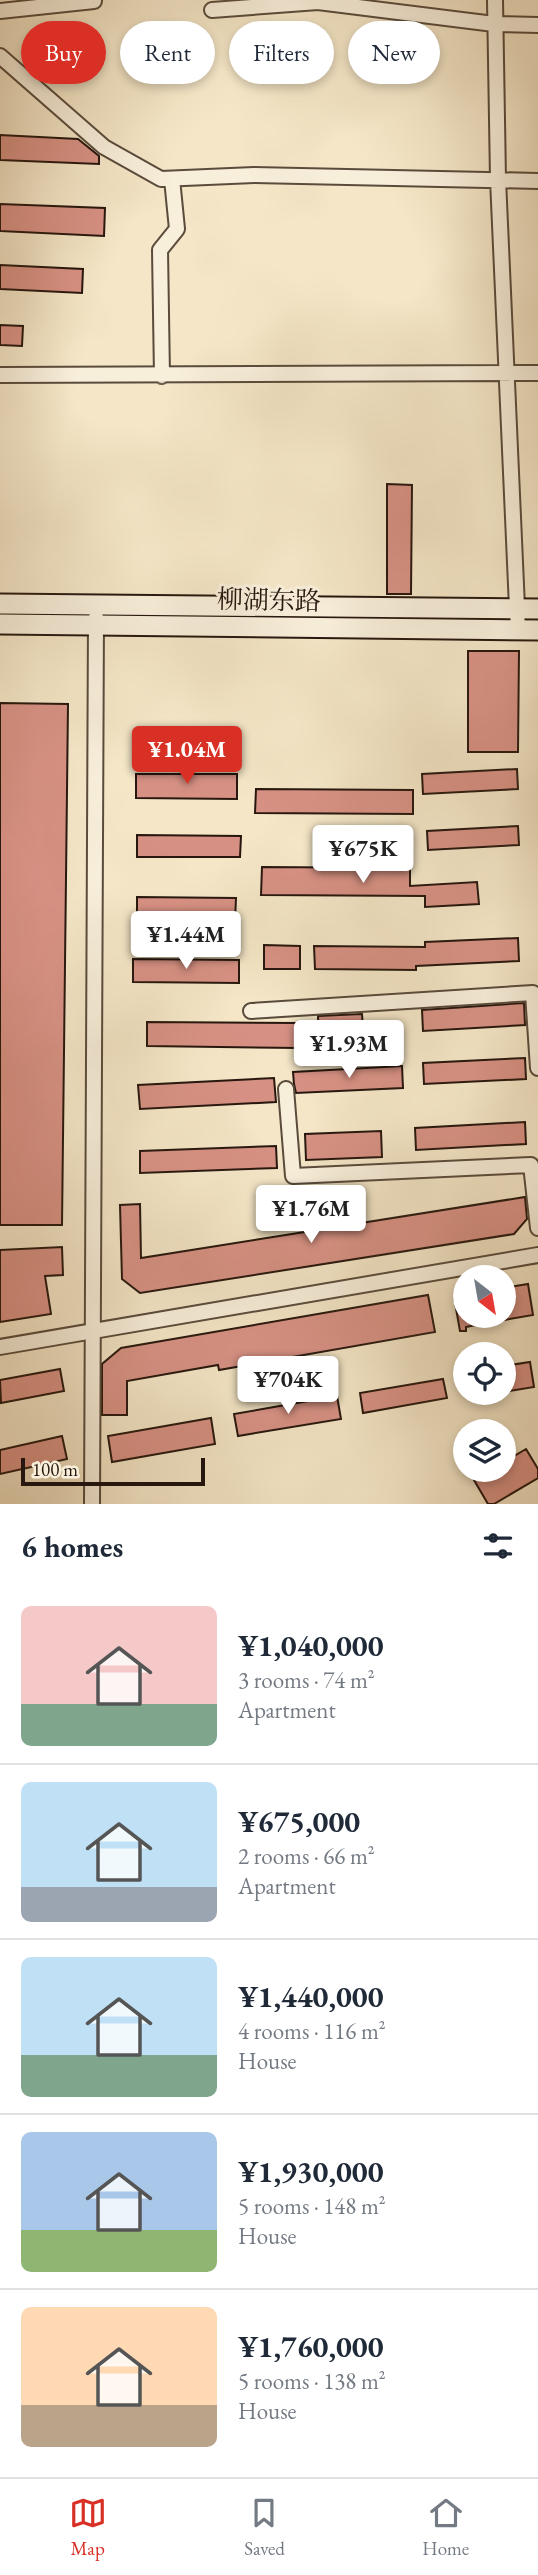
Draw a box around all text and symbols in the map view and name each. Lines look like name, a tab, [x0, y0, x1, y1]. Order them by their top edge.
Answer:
chip: Buy	[21, 21, 106, 84]
chip: Rent	[120, 21, 215, 84]
chip: Filters	[229, 21, 334, 84]
chip: New	[348, 21, 440, 84]
street label: 柳湖东路	[217, 582, 321, 618]
pin: ¥1.04M	[130, 726, 244, 786]
text: ¥1.04M	[148, 734, 226, 764]
pin: ¥675K	[314, 826, 412, 885]
text: ¥675K	[328, 833, 398, 863]
pin: ¥1.44M	[129, 912, 243, 971]
text: ¥1.44M	[147, 919, 225, 949]
pin: ¥1.93M	[292, 1020, 406, 1080]
text: ¥1.93M	[310, 1028, 388, 1058]
pin: ¥1.76M	[254, 1186, 368, 1245]
text: ¥1.76M	[272, 1193, 350, 1223]
north arrow	[453, 1265, 516, 1328]
map controls	[453, 1265, 516, 1482]
button: locate	[453, 1342, 516, 1405]
pin: ¥704K	[239, 1356, 337, 1416]
text: ¥704K	[253, 1364, 323, 1394]
button: layers	[453, 1419, 516, 1482]
scale bar	[21, 1455, 205, 1487]
text: 100 m	[32, 1457, 78, 1482]
text: 6 homes	[21, 1527, 123, 1566]
icon: filters	[479, 1527, 517, 1565]
text: ¥1,040,000	[238, 1626, 384, 1665]
icon: home	[77, 1634, 161, 1718]
text: 3 rooms · 74 m²	[238, 1665, 375, 1695]
text: Apartment	[238, 1695, 336, 1725]
text: ¥675,000	[238, 1802, 360, 1841]
icon: home	[77, 1810, 161, 1894]
text: 2 rooms · 66 m²	[238, 1841, 375, 1871]
text: Apartment	[238, 1871, 336, 1901]
text: ¥1,440,000	[238, 1977, 384, 2016]
icon: home	[77, 1985, 161, 2069]
text: 4 rooms · 116 m²	[238, 2016, 386, 2046]
text: House	[238, 2046, 297, 2076]
text: ¥1,930,000	[238, 2152, 384, 2191]
icon: home	[77, 2160, 161, 2244]
text: 5 rooms · 148 m²	[238, 2191, 386, 2221]
text: House	[238, 2221, 297, 2251]
text: ¥1,760,000	[238, 2327, 384, 2366]
icon: home	[77, 2335, 161, 2419]
text: 5 rooms · 138 m²	[238, 2366, 386, 2396]
text: House	[238, 2396, 297, 2426]
tab: Map	[69, 2494, 107, 2561]
tab: Saved	[244, 2494, 285, 2561]
tab: Home	[422, 2494, 469, 2561]

